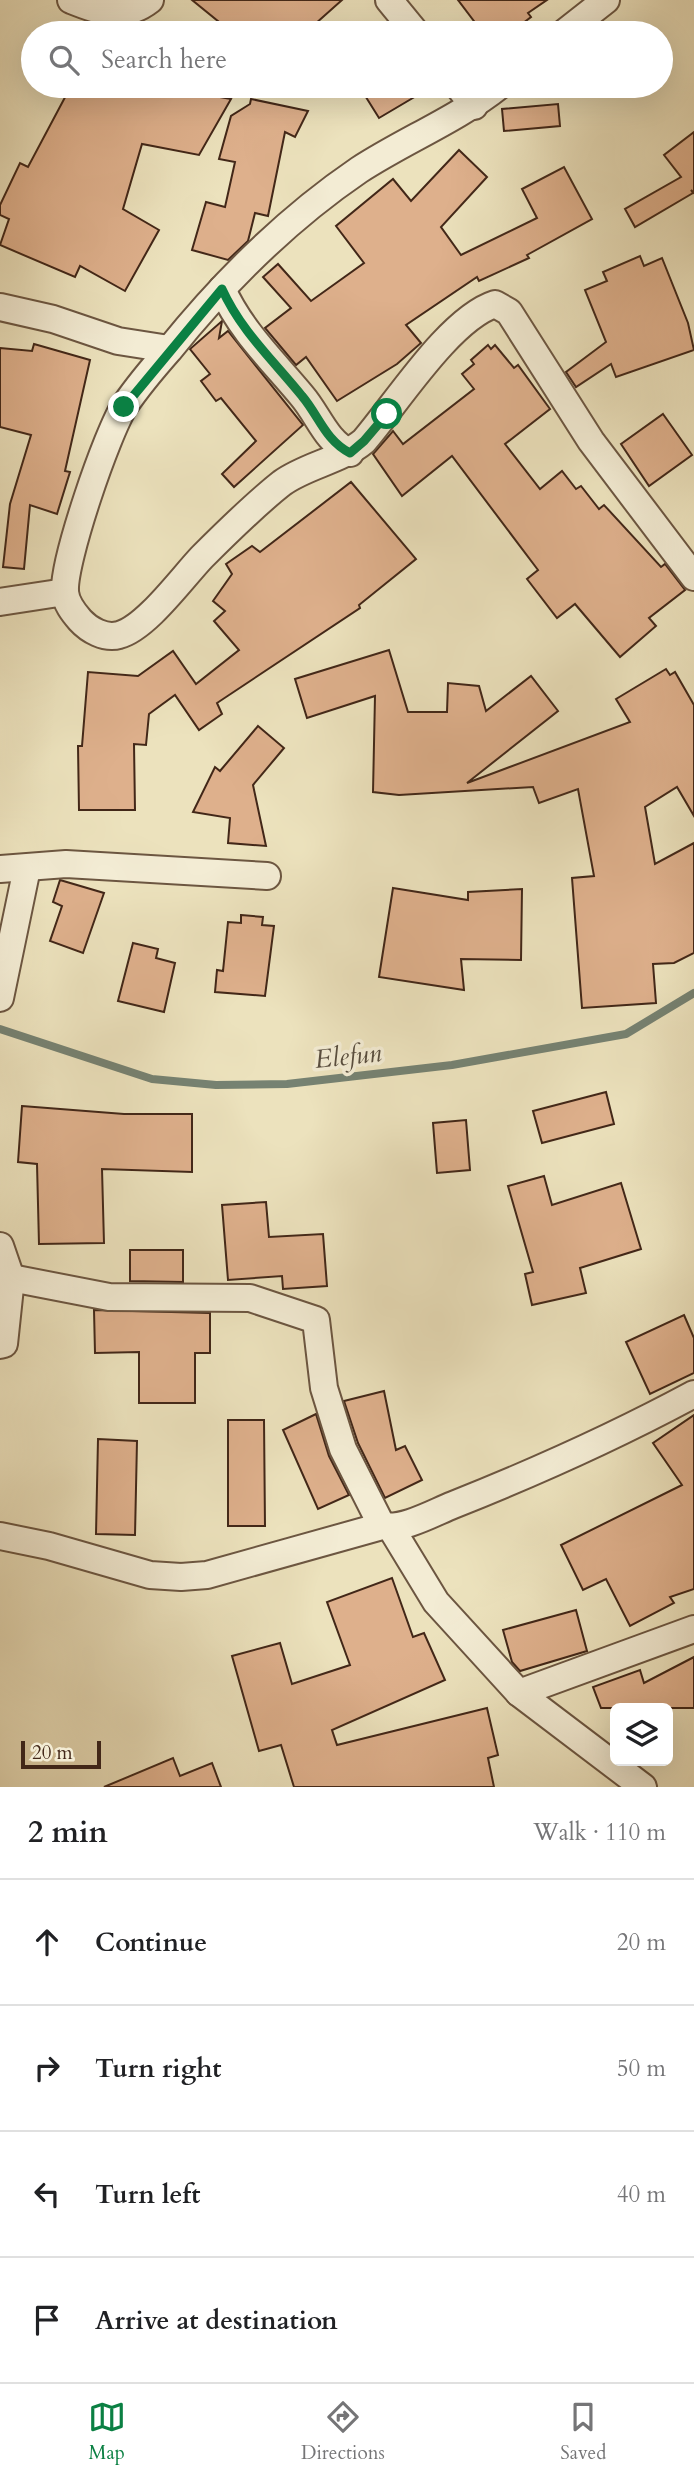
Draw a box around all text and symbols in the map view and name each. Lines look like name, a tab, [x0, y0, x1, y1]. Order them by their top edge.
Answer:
search box	[21, 21, 673, 98]
icon: search	[45, 41, 83, 79]
text: Search here	[101, 42, 227, 77]
route end	[108, 391, 139, 422]
route start	[371, 398, 402, 429]
water label: Elefun	[313, 1035, 383, 1077]
map controls	[610, 1703, 673, 1766]
button: layers	[610, 1703, 673, 1766]
scale bar	[21, 1738, 102, 1770]
text: 20 m	[32, 1740, 73, 1766]
text: 2 min	[28, 1812, 108, 1853]
text: Walk · 110 m	[533, 1817, 666, 1848]
icon: ahead	[28, 1923, 66, 1961]
text: Continue	[95, 1925, 207, 1960]
text: 20 m	[617, 1927, 666, 1958]
icon: right	[28, 2049, 66, 2087]
text: Turn right	[95, 2051, 222, 2086]
text: 50 m	[617, 2053, 666, 2084]
icon: left	[28, 2175, 66, 2213]
text: Turn left	[95, 2177, 200, 2212]
text: 40 m	[617, 2179, 666, 2210]
icon: arrive	[28, 2301, 66, 2339]
text: Arrive at destination	[95, 2303, 338, 2338]
tab: Map	[88, 2398, 126, 2466]
tab: Directions	[301, 2398, 385, 2466]
tab: Saved	[560, 2398, 606, 2466]

